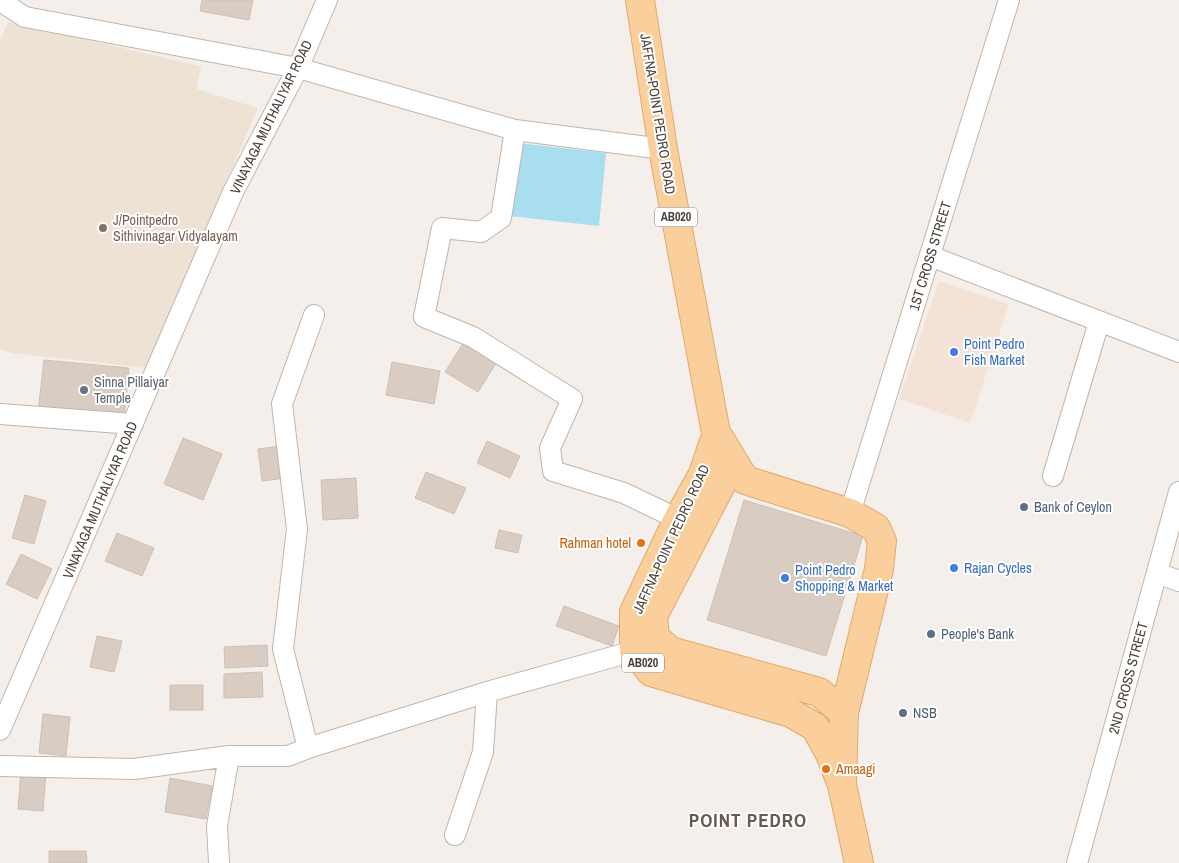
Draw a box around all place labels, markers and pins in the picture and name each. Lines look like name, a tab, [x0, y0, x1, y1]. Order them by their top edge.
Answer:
place label: J/Pointpedro Sithivinagar Vidyalayam	[113, 211, 238, 245]
marker: J/Pointpedro Sithivinagar Vidyalayam	[97, 222, 109, 234]
place label: Point Pedro Fish Market	[964, 335, 1025, 369]
marker: Point Pedro Fish Market	[948, 346, 960, 358]
place label: Sinna Pillaiyar Temple	[94, 373, 169, 407]
marker: Sinna Pillaiyar Temple	[78, 384, 90, 396]
place label: Bank of Ceylon	[1034, 498, 1112, 516]
marker: Bank of Ceylon	[1018, 501, 1030, 513]
place label: Rahman hotel	[560, 534, 631, 552]
marker: Rahman hotel	[635, 537, 647, 549]
place label: Rajan Cycles	[964, 559, 1032, 577]
place label: Point Pedro Shopping & Market	[795, 561, 893, 595]
marker: Rajan Cycles	[948, 562, 960, 574]
marker: Point Pedro Shopping & Market	[779, 572, 791, 584]
place label: People's Bank	[941, 625, 1014, 643]
marker: People's Bank	[925, 628, 937, 640]
place label: NSB	[913, 704, 937, 722]
marker: NSB	[897, 707, 909, 719]
place label: Amaagi	[835, 760, 876, 778]
marker: Amaagi	[820, 763, 832, 775]

